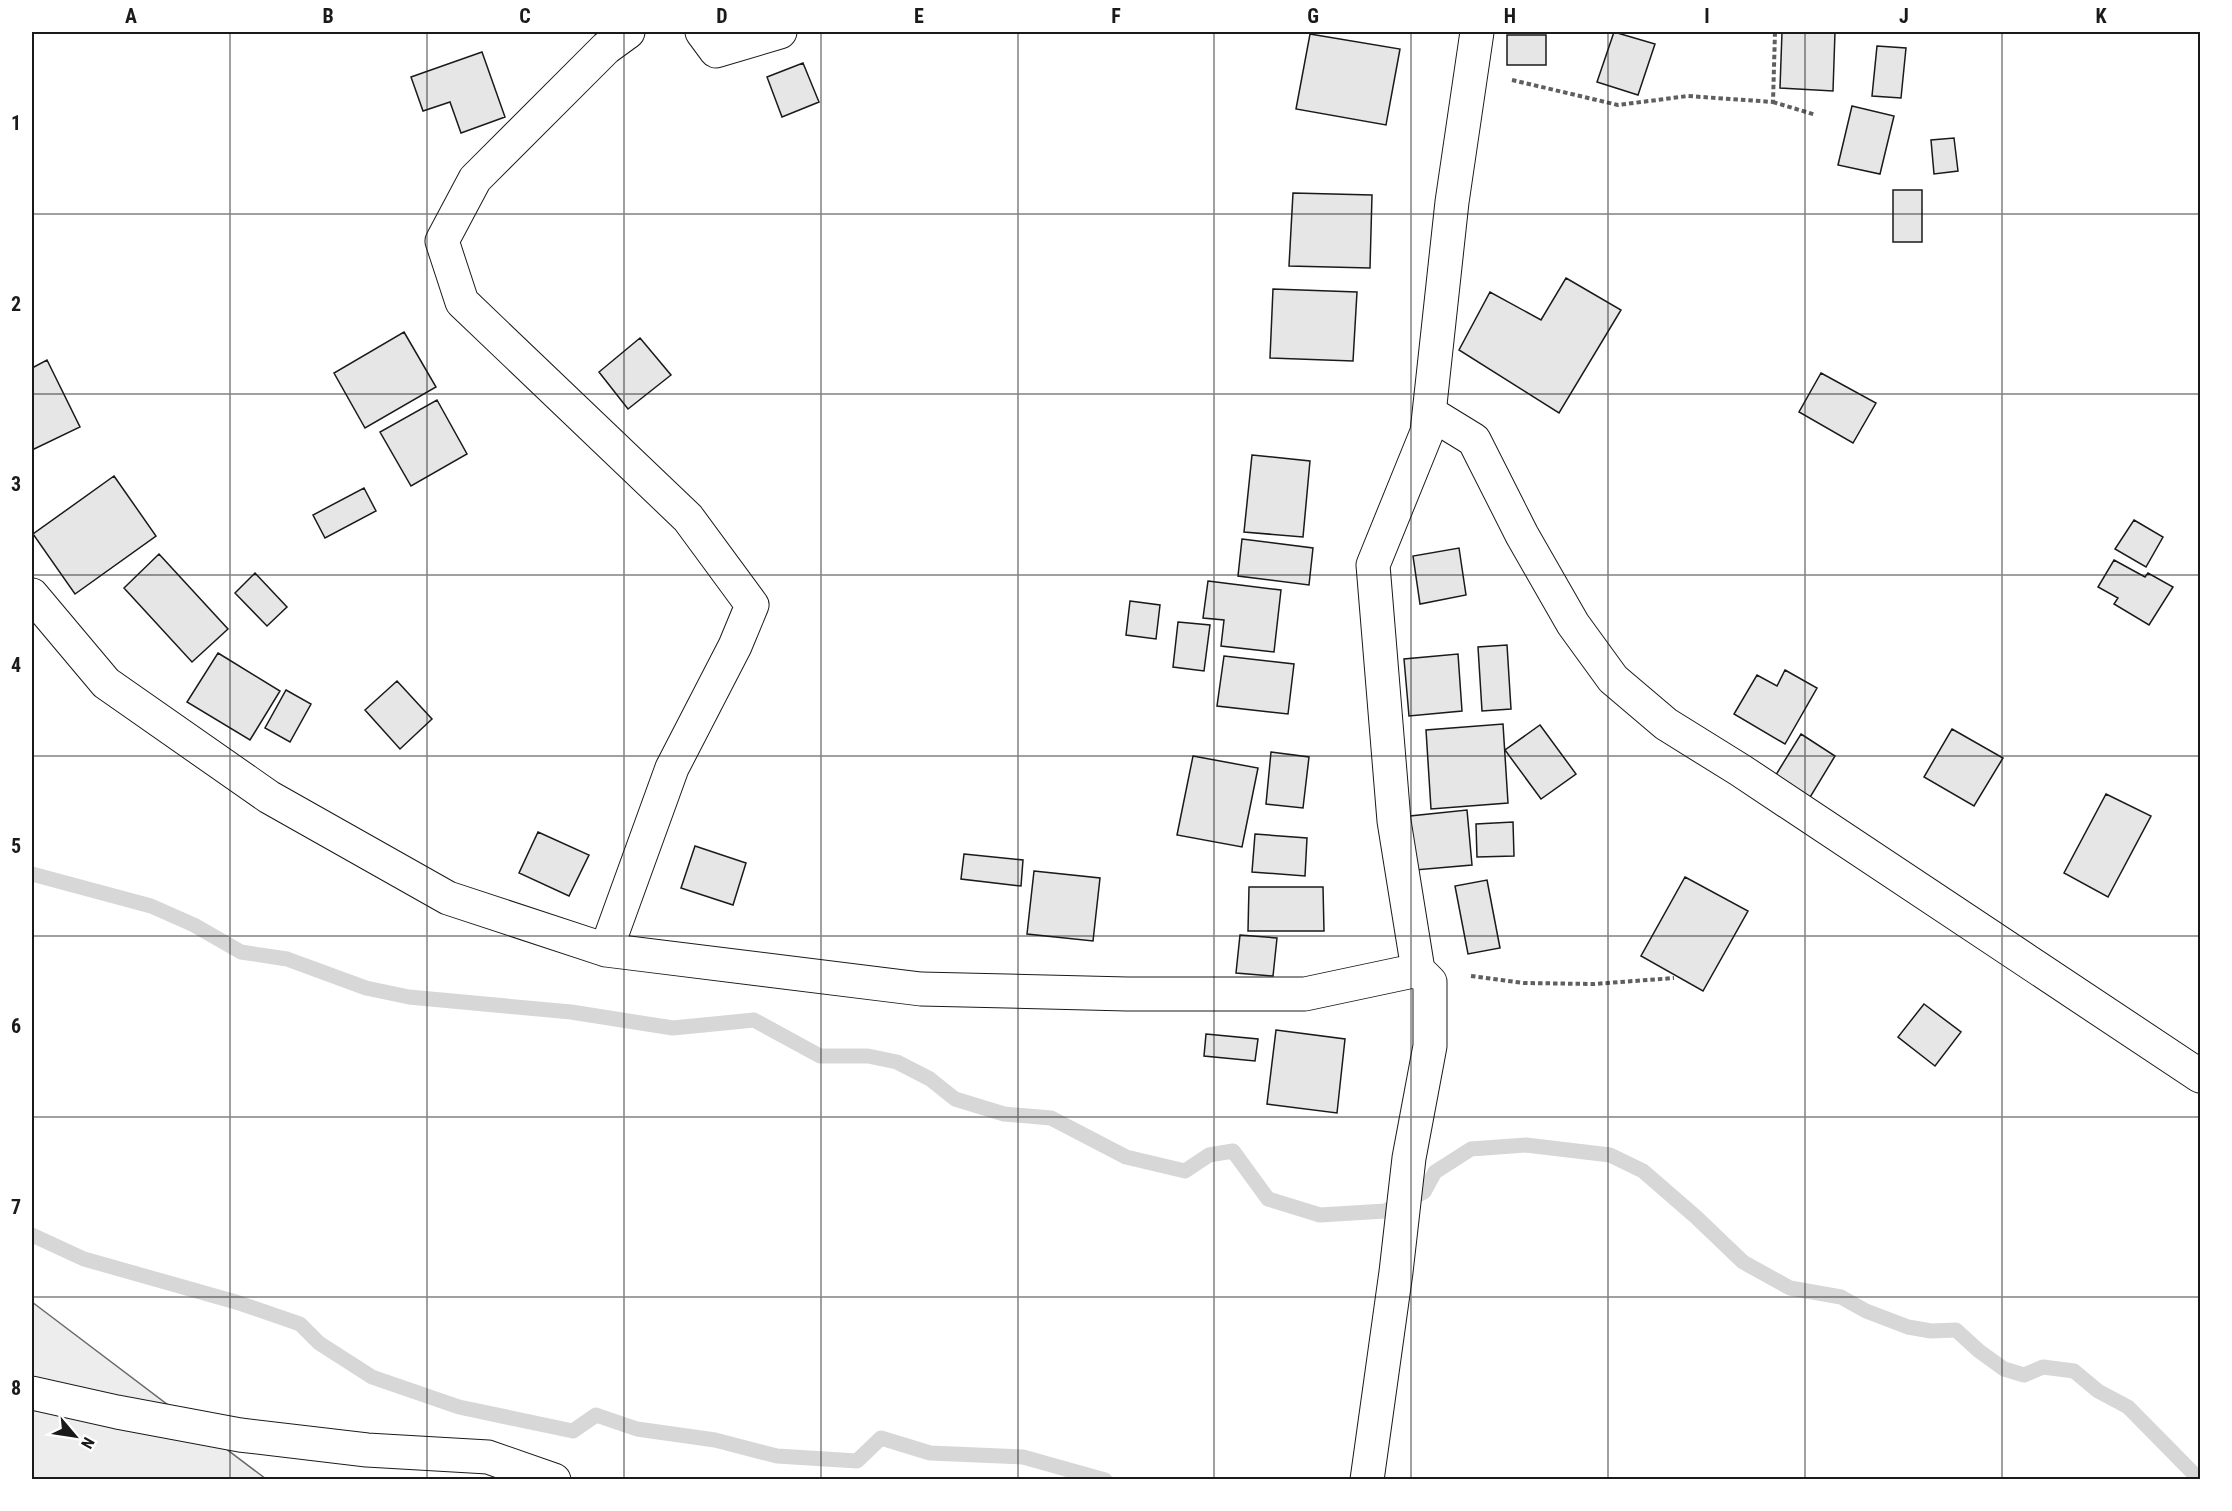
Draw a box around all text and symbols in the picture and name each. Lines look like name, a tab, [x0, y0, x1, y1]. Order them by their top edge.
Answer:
text: A	[125, 4, 137, 28]
text: B	[322, 4, 334, 28]
text: C	[519, 4, 531, 28]
text: D	[716, 4, 728, 28]
text: E	[914, 4, 924, 28]
text: F	[1111, 4, 1121, 28]
text: G	[1307, 4, 1319, 28]
text: H	[1504, 4, 1516, 28]
text: I	[1704, 4, 1710, 28]
text: J	[1899, 4, 1909, 28]
text: K	[2095, 4, 2107, 28]
text: 1	[11, 111, 21, 135]
text: 2	[11, 292, 21, 316]
text: 3	[11, 472, 21, 496]
text: 4	[11, 653, 21, 677]
text: 5	[11, 834, 21, 858]
text: 6	[11, 1014, 21, 1038]
text: 7	[11, 1195, 21, 1219]
text: 8	[11, 1376, 21, 1400]
north arrow	[45, 1406, 105, 1466]
text: N	[77, 1434, 98, 1452]

